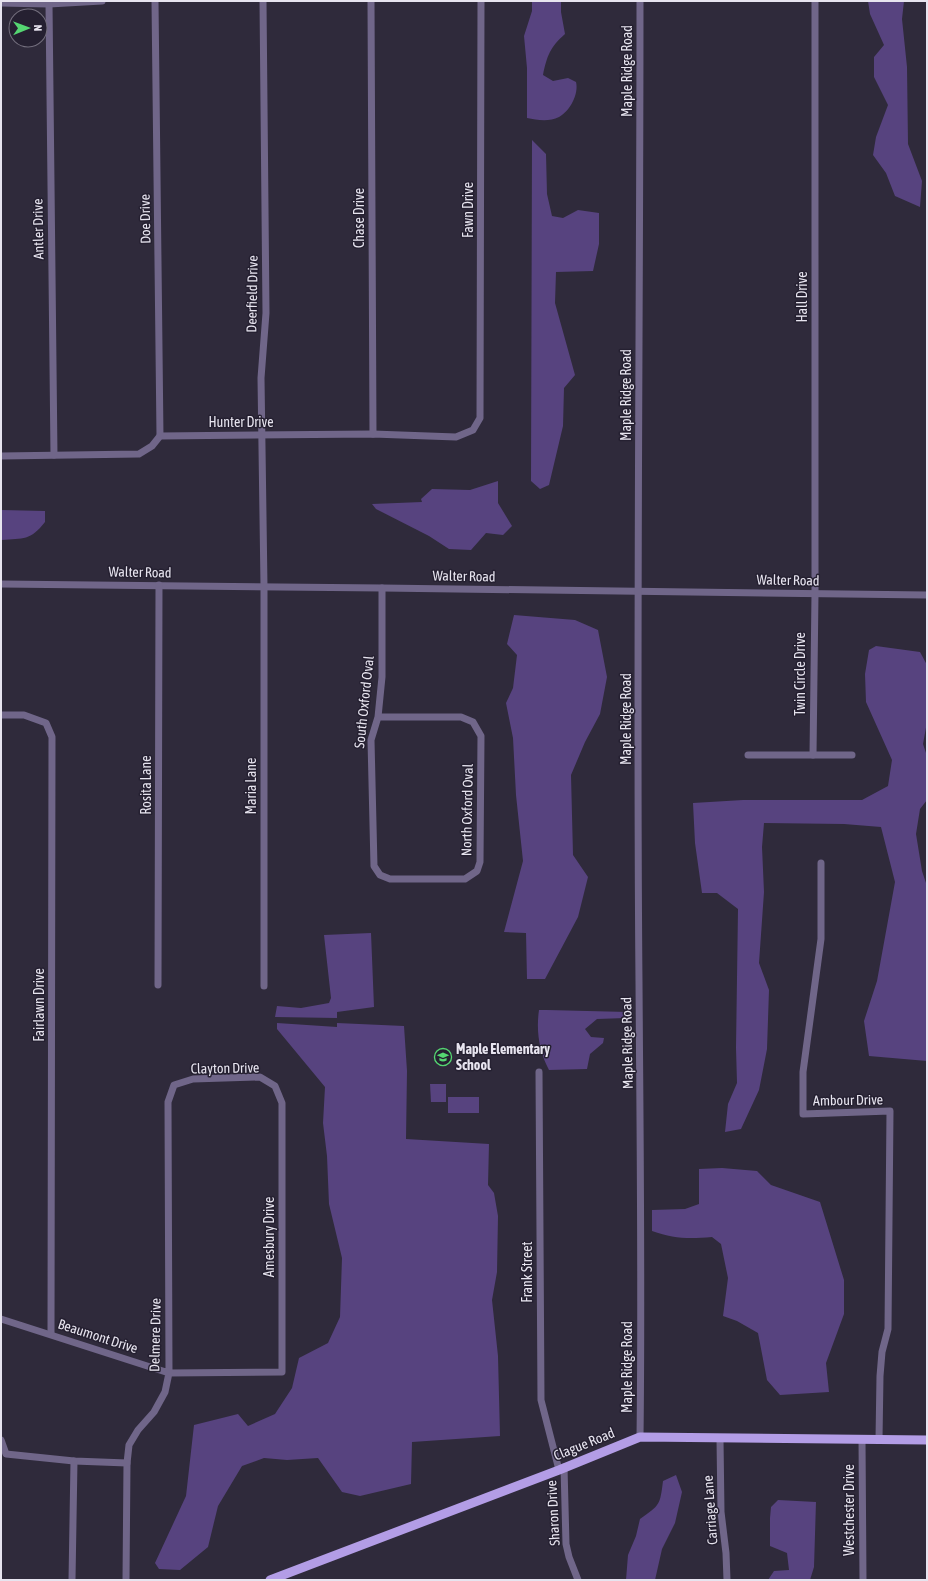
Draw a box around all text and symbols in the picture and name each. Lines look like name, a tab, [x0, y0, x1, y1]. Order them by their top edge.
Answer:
north arrow	[8, 8, 48, 48]
text: N	[32, 24, 44, 31]
street label: Maple Ridge Road	[619, 25, 635, 117]
street label: Fawn Drive	[460, 182, 476, 238]
street label: Chase Drive	[351, 188, 367, 248]
street label: Doe Drive	[137, 194, 153, 244]
street label: Antler Drive	[29, 198, 47, 260]
street label: Deerfield Drive	[243, 255, 261, 333]
street label: Hall Drive	[794, 271, 810, 323]
street label: Maple Ridge Road	[618, 349, 634, 441]
street label: Hunter Drive	[208, 414, 274, 430]
street label: Walter Road	[108, 563, 172, 581]
street label: Walter Road	[432, 567, 496, 585]
street label: Walter Road	[756, 571, 820, 589]
street label: Twin Circle Drive	[792, 632, 808, 716]
street label: South Oxford Oval	[351, 655, 377, 749]
street label: Maple Ridge Road	[618, 673, 634, 765]
street label: Rosita Lane	[138, 755, 154, 815]
street label: Maria Lane	[243, 758, 259, 814]
street label: North Oxford Oval	[458, 763, 476, 856]
street label: Fairlawn Drive	[31, 968, 47, 1042]
street label: Maple Ridge Road	[618, 997, 636, 1089]
place label: Maple Elementary School	[456, 1041, 550, 1073]
school or university icon: Maple Elementary School	[433, 1047, 453, 1067]
street label: Clayton Drive	[191, 1059, 259, 1077]
street label: Ambour Drive	[813, 1091, 883, 1109]
street label: Amesbury Drive	[261, 1197, 277, 1277]
street label: Frank Street	[519, 1241, 535, 1303]
street label: Delmere Drive	[146, 1298, 164, 1372]
street label: Beaumont Drive	[56, 1316, 140, 1356]
street label: Maple Ridge Road	[619, 1321, 635, 1413]
street label: Clague Road	[551, 1425, 617, 1463]
street label: Westchester Drive	[841, 1464, 857, 1556]
street label: Carriage Lane	[700, 1475, 720, 1545]
street label: Sharon Drive	[543, 1480, 563, 1546]

